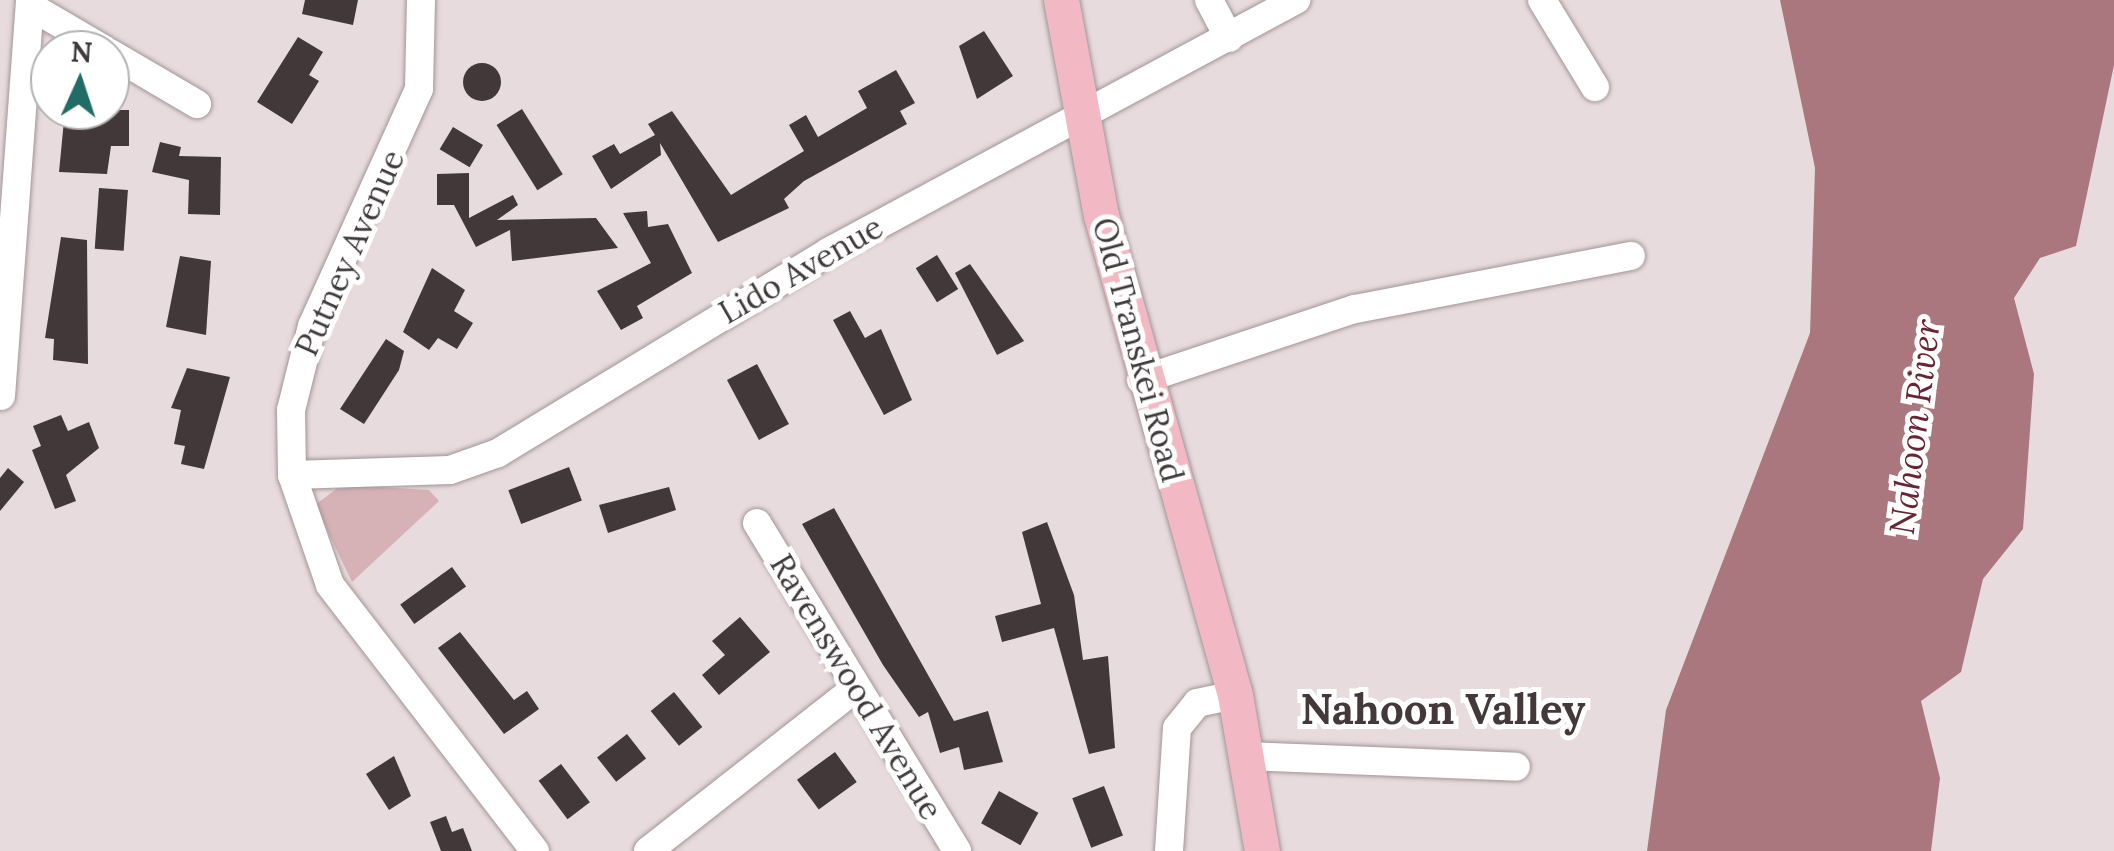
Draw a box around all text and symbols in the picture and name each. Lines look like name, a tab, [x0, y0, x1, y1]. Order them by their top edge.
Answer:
north arrow	[30, 30, 130, 130]
text: N	[70, 33, 93, 71]
street label: Putney Avenue	[287, 144, 413, 362]
street label: Lido Avenue	[712, 208, 890, 332]
street label: Old Transkei Road	[1084, 214, 1192, 486]
water label: Nahoon River	[1881, 317, 1949, 537]
street label: Ravenswood Avenue	[762, 547, 950, 827]
district label: Nahoon Valley	[1301, 684, 1585, 734]

